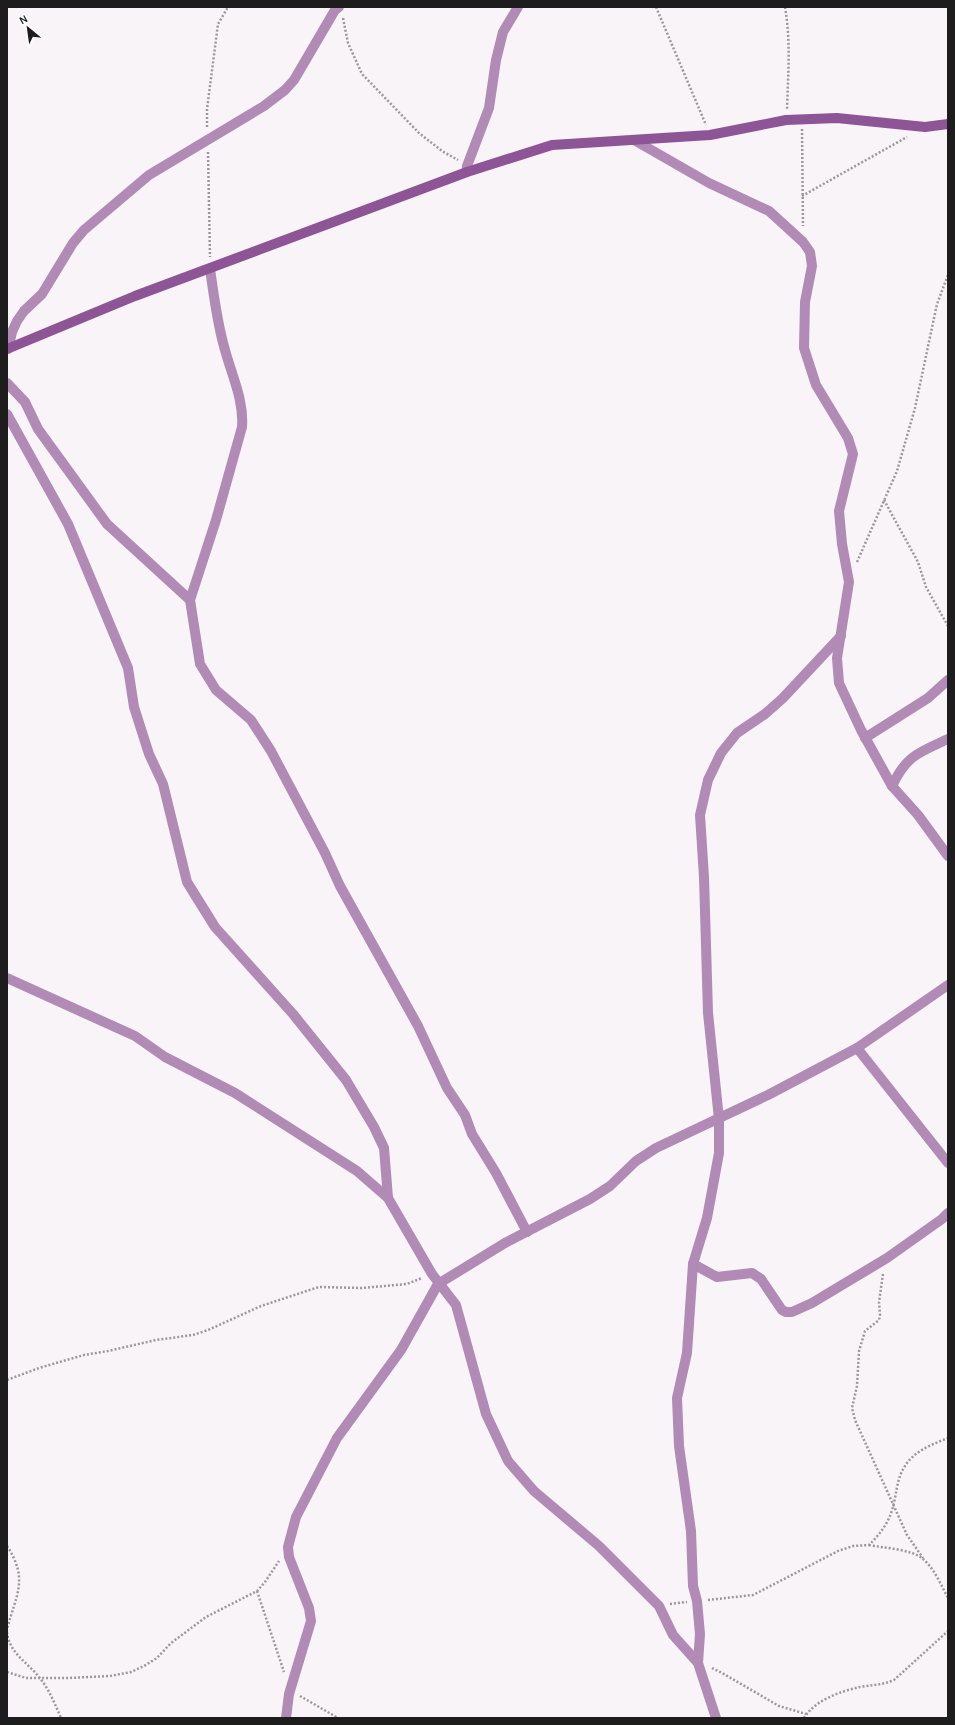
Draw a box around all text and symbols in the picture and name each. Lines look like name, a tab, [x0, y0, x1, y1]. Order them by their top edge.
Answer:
north arrow	[8, 8, 48, 48]
text: N	[17, 12, 30, 27]

